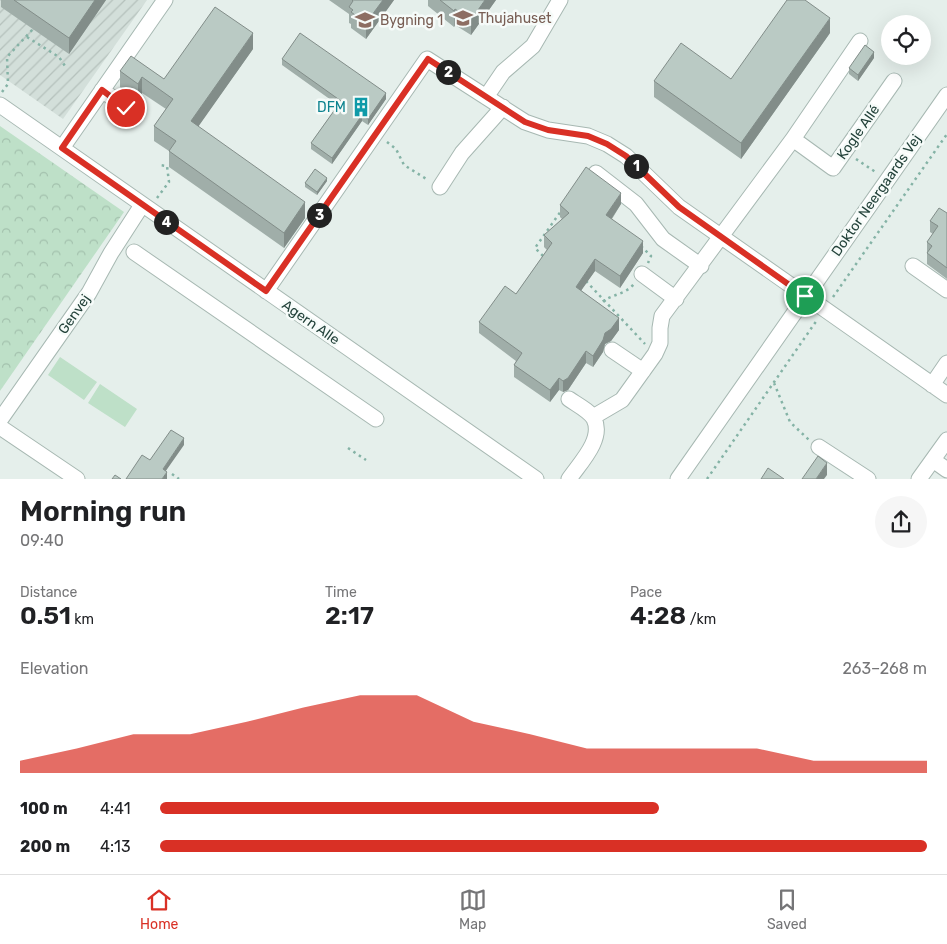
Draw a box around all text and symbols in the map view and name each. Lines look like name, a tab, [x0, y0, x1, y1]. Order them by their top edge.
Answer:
school or university icon: Thujahuset	[452, 7, 474, 29]
school or university icon: Bygning 1	[354, 9, 376, 31]
place label: Thujahuset	[478, 10, 552, 27]
place label: Bygning 1	[380, 12, 443, 29]
map controls	[881, 15, 931, 65]
button: locate	[881, 15, 931, 65]
pin: 2	[436, 60, 460, 84]
text: 2	[444, 64, 453, 81]
pin	[105, 87, 147, 129]
icon: check	[112, 94, 140, 122]
building icon: DFM	[350, 96, 372, 118]
place label: DFM	[317, 99, 346, 116]
street label: Kogle Allé	[833, 102, 883, 163]
street label: Doktor Neergaards Vej	[828, 131, 925, 259]
pin: 1	[624, 154, 648, 178]
text: 1	[633, 158, 640, 175]
pin: 3	[306, 202, 332, 228]
text: 3	[315, 207, 324, 224]
pin: 4	[154, 210, 178, 234]
text: 4	[162, 214, 171, 231]
pin	[784, 275, 826, 317]
icon: arrive	[791, 282, 819, 310]
street label: Genvej	[55, 291, 94, 337]
street label: Agern Alle	[279, 296, 343, 348]
text: Morning run	[20, 495, 186, 528]
button: share	[875, 496, 927, 548]
text: 09:40	[20, 531, 64, 550]
text: Distance	[20, 584, 77, 601]
text: Time	[325, 584, 357, 601]
text: Pace	[630, 584, 662, 601]
text: 0.51	[20, 601, 71, 630]
text: 2:17	[325, 601, 374, 630]
text: 4:28	[630, 601, 686, 630]
text: km	[71, 611, 94, 628]
text: /km	[686, 611, 716, 628]
text: Elevation	[20, 659, 89, 678]
text: 263–268 m	[842, 659, 927, 678]
text: 100 m	[20, 799, 68, 818]
text: 4:41	[100, 799, 131, 818]
text: 200 m	[20, 837, 70, 856]
text: 4:13	[100, 837, 131, 856]
tab: Home	[140, 886, 178, 933]
tab: Map	[459, 886, 487, 933]
tab: Saved	[767, 886, 807, 933]

